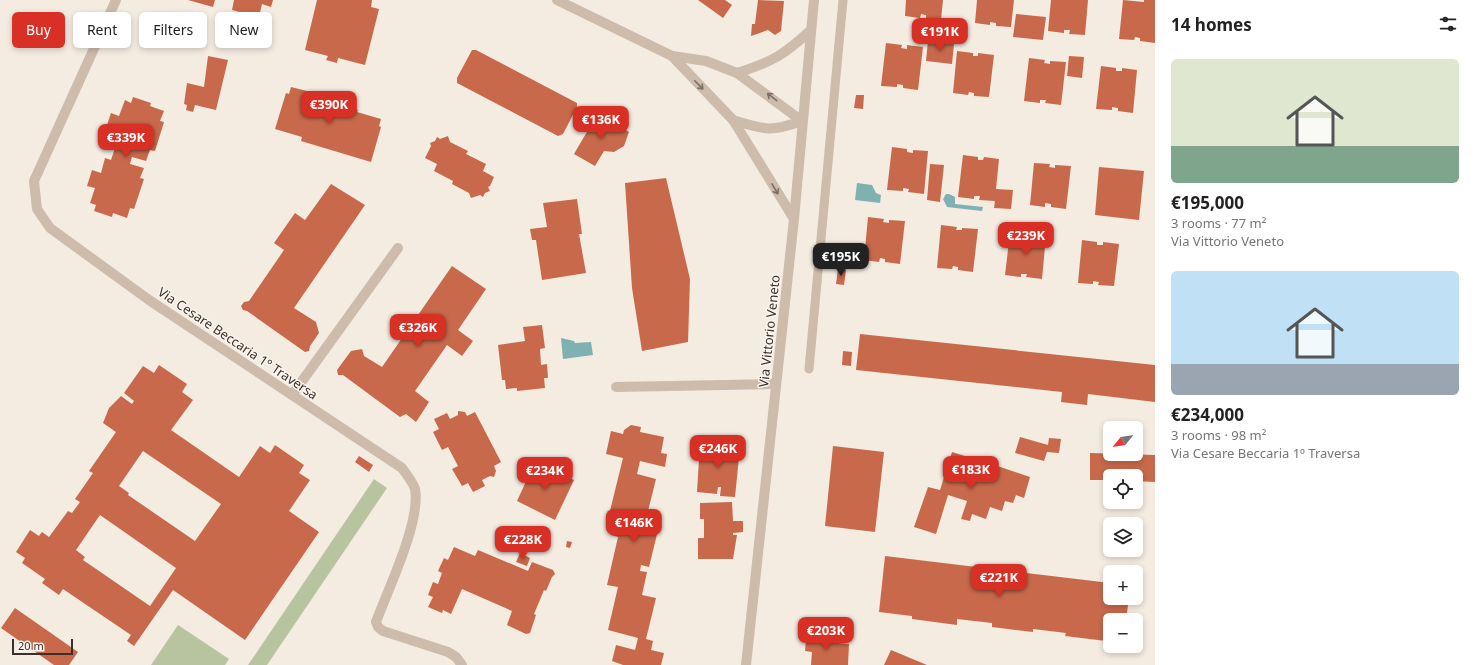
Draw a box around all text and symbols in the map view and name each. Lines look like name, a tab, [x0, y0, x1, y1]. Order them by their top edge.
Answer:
chip: Buy	[12, 12, 65, 48]
chip: Rent	[73, 12, 131, 48]
chip: Filters	[139, 12, 207, 48]
chip: New	[215, 12, 272, 48]
text: 14 homes	[1171, 13, 1252, 36]
icon: filters	[1437, 13, 1459, 35]
pin: €191K	[912, 18, 968, 52]
text: €191K	[921, 22, 959, 40]
one-way arrow	[694, 80, 704, 90]
icon: home	[1279, 85, 1351, 157]
pin: €390K	[301, 91, 357, 125]
one-way arrow	[766, 93, 777, 101]
text: €390K	[310, 95, 348, 113]
pin: €136K	[573, 106, 629, 140]
text: €136K	[582, 110, 620, 128]
pin: €339K	[98, 124, 154, 158]
text: €339K	[107, 128, 145, 146]
one-way arrow	[772, 183, 780, 195]
text: €195,000	[1171, 191, 1244, 214]
text: 3 rooms · 77 m²	[1171, 214, 1266, 232]
pin: €239K	[998, 222, 1054, 256]
text: €239K	[1007, 226, 1045, 244]
text: Via Vittorio Veneto	[1171, 232, 1284, 250]
pin: €195K	[813, 243, 869, 277]
text: €195K	[822, 247, 860, 265]
street label: Via Vittorio Veneto	[754, 274, 784, 388]
street label: Via Cesare Beccaria 1º Traversa	[155, 283, 321, 403]
icon: home	[1279, 297, 1351, 369]
pin: €326K	[390, 314, 446, 348]
text: €326K	[399, 318, 437, 336]
text: €234,000	[1171, 403, 1244, 426]
north arrow	[1103, 421, 1143, 461]
map controls	[1103, 421, 1143, 653]
text: 3 rooms · 98 m²	[1171, 426, 1266, 444]
pin: €246K	[690, 435, 746, 469]
text: €246K	[699, 439, 737, 457]
text: Via Cesare Beccaria 1º Traversa	[1171, 444, 1360, 462]
pin: €183K	[943, 456, 999, 490]
pin: €234K	[517, 457, 573, 491]
text: €183K	[952, 460, 990, 478]
text: €234K	[526, 461, 564, 479]
button: locate	[1103, 469, 1143, 509]
pin: €146K	[606, 509, 662, 543]
text: €146K	[615, 513, 653, 531]
button: layers	[1103, 517, 1143, 557]
pin: €228K	[495, 526, 551, 560]
text: €228K	[504, 530, 542, 548]
pin: €221K	[971, 564, 1027, 598]
button: +	[1103, 565, 1143, 605]
text: €221K	[980, 568, 1018, 586]
button: −	[1103, 613, 1143, 653]
pin: €203K	[798, 617, 854, 651]
text: €203K	[807, 621, 845, 639]
scale bar	[12, 637, 73, 656]
text: 20 m	[18, 638, 44, 653]

